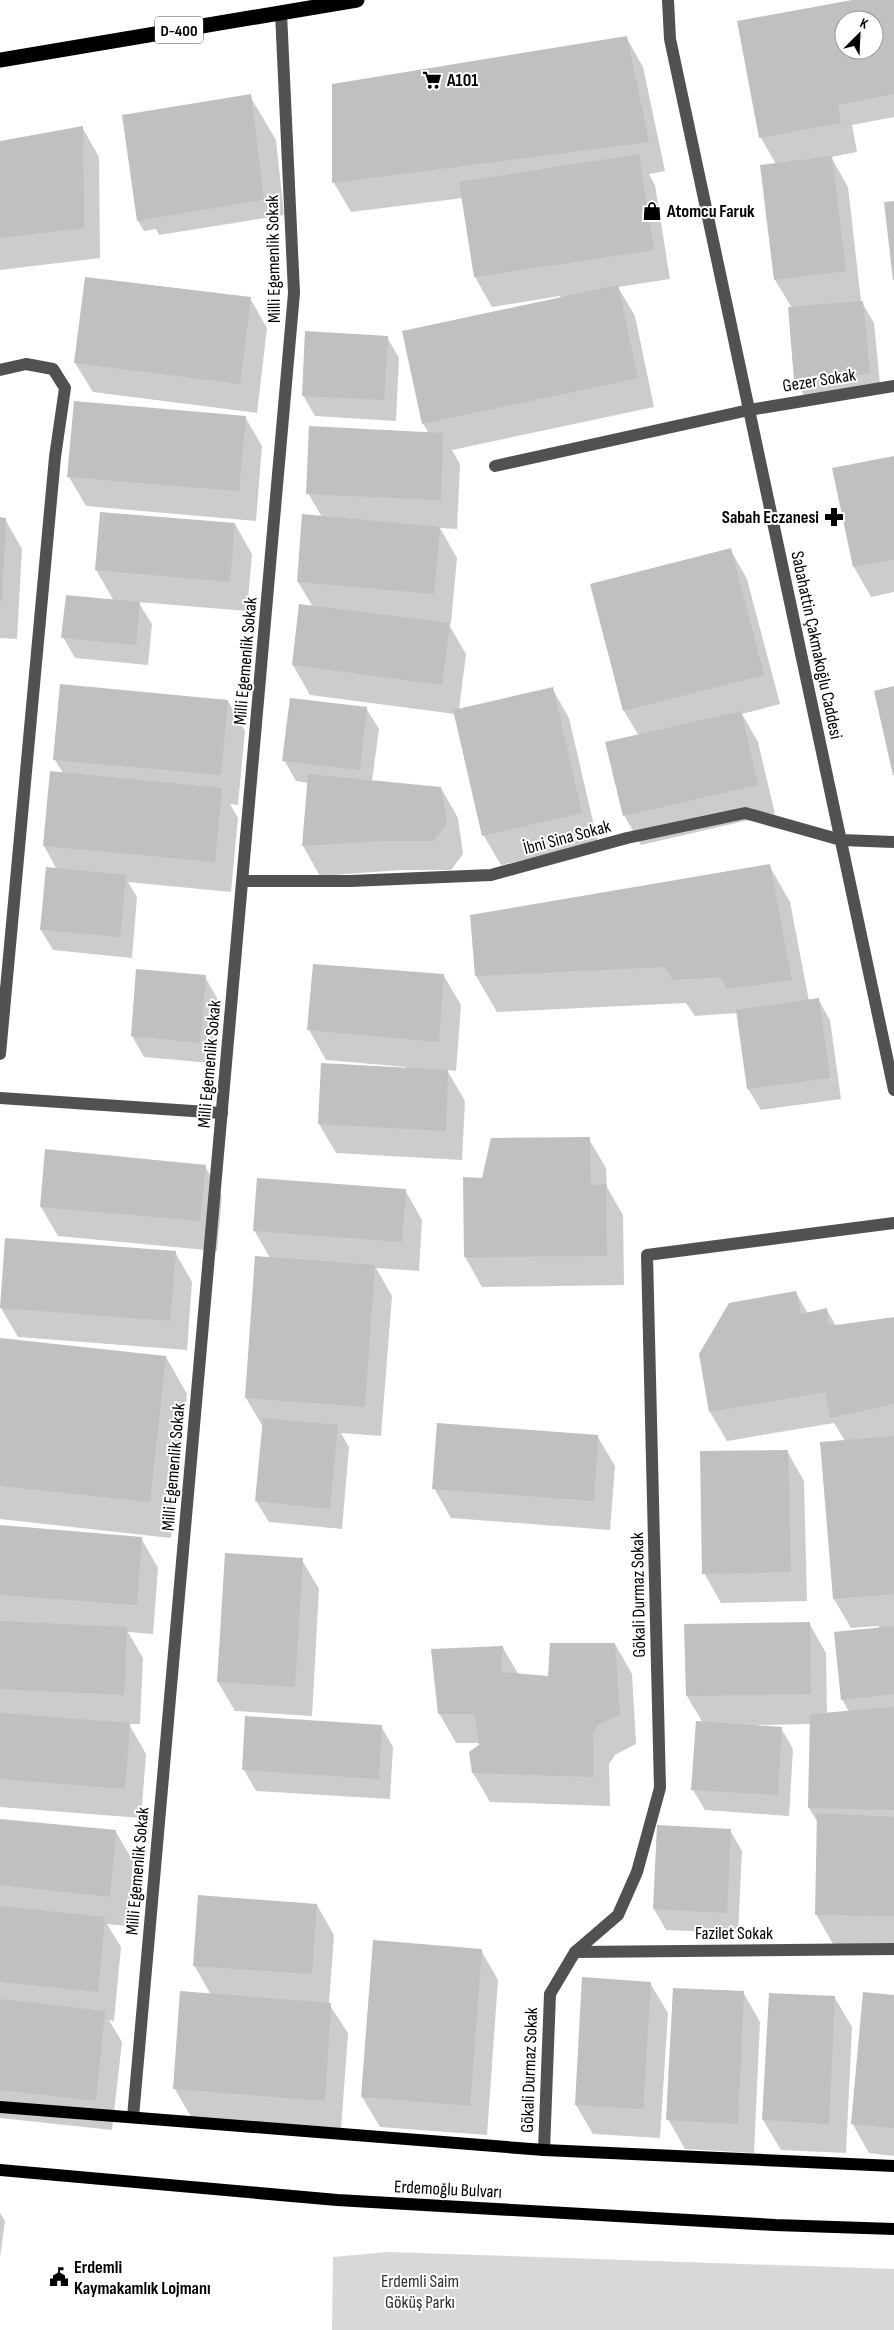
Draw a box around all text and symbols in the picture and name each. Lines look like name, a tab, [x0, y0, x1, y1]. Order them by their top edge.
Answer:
north arrow	[834, 10, 884, 60]
text: K	[857, 14, 871, 33]
road number: D-400	[155, 16, 203, 44]
supermarket icon: A101	[421, 69, 443, 91]
place label: A101	[446, 70, 478, 91]
street label: Milli Egemenlik Sokak	[262, 195, 285, 323]
shop icon: Atomcu Faruk	[641, 200, 663, 222]
place label: Atomcu Faruk	[666, 201, 755, 222]
street label: Gezer Sokak	[781, 364, 857, 397]
pharmacy icon: Sabah Eczanesi	[823, 506, 845, 528]
place label: Sabah Eczanesi	[722, 507, 819, 528]
street label: Sabahattin Çakmakoğlu Caddesi	[786, 549, 847, 741]
street label: Milli Egemenlik Sokak	[229, 596, 262, 726]
street label: İbni Sina Sokak	[521, 816, 613, 859]
street label: Milli Egemenlik Sokak	[193, 999, 226, 1129]
street label: Milli Egemenlik Sokak	[157, 1402, 190, 1532]
street label: Gökali Durmaz Sokak	[627, 1532, 650, 1658]
street label: Milli Egemenlik Sokak	[121, 1806, 154, 1936]
street label: Fazilet Sokak	[695, 1923, 773, 1944]
street label: Gökali Durmaz Sokak	[517, 2007, 542, 2133]
street label: Erdemoğlu Bulvarı	[394, 2176, 502, 2203]
place label: Erdemli Kaymakamlık Lojmanı	[74, 2257, 211, 2299]
public building icon: Erdemli Kaymakamlık Lojmanı	[48, 2266, 70, 2288]
park label: Erdemli Saim Göküş Parkı	[381, 2271, 459, 2313]

